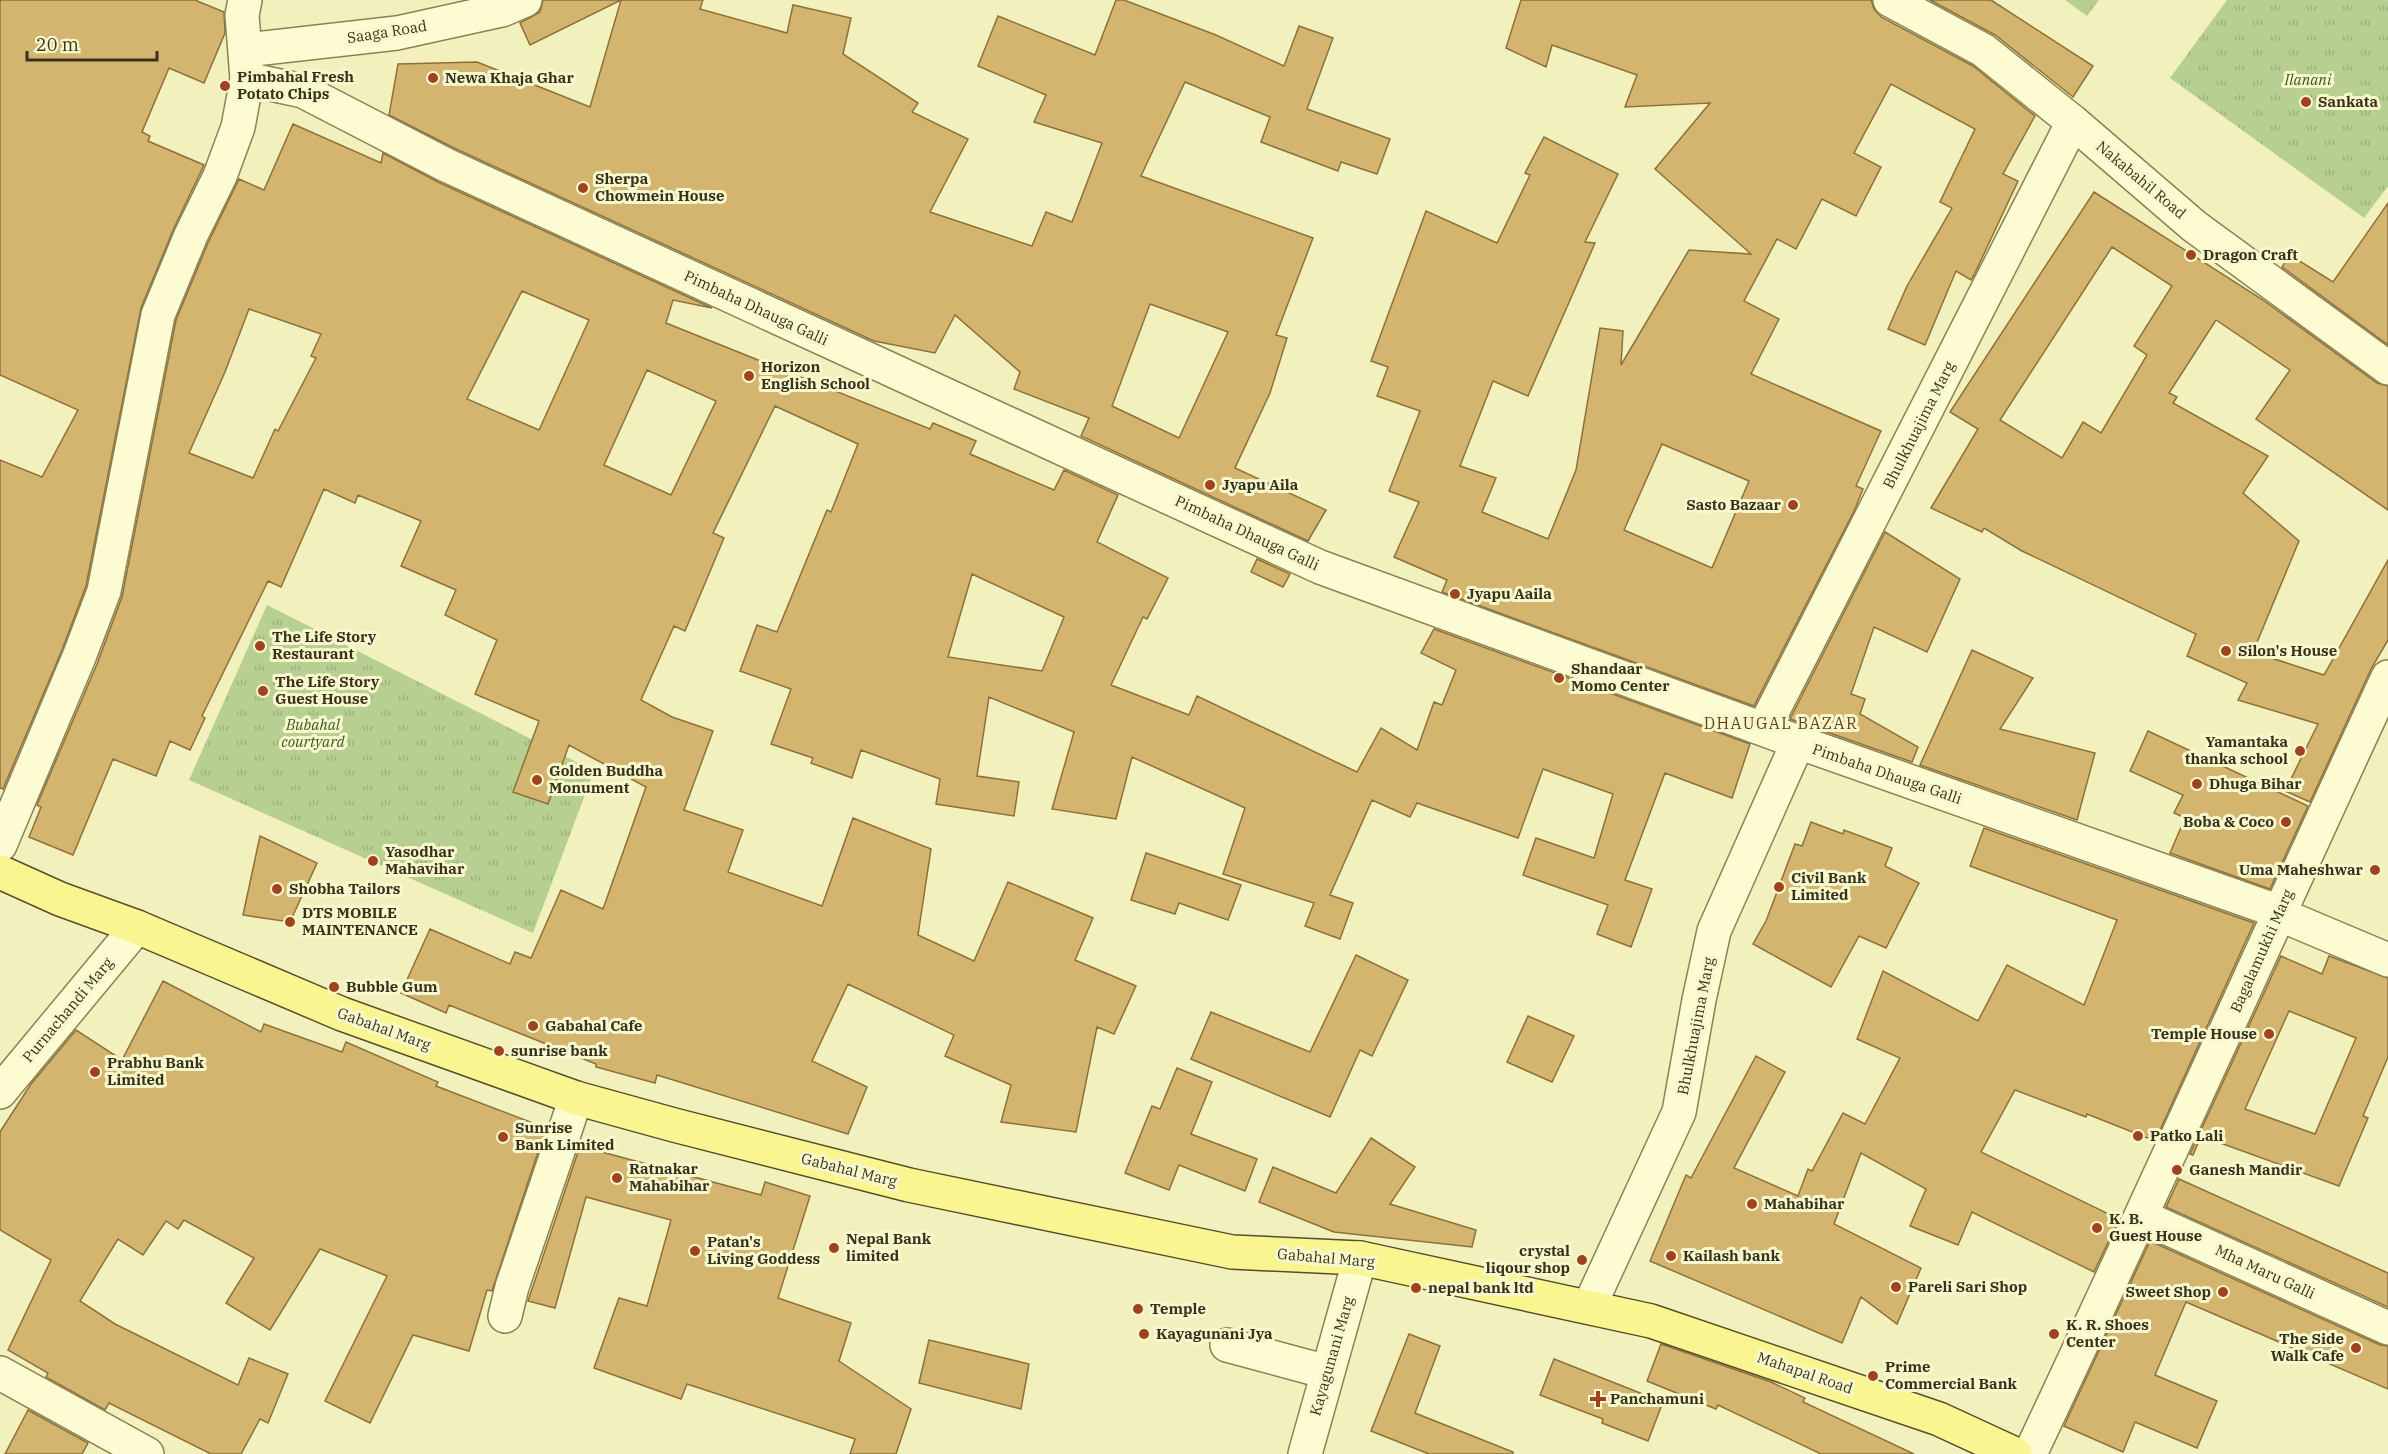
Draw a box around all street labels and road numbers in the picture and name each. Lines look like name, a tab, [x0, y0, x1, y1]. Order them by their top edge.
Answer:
street label: Saaga Road	[346, 16, 428, 47]
street label: Nakabahil Road	[2092, 136, 2190, 223]
street label: Pimbaha Dhauga Galli	[681, 266, 832, 349]
street label: Bhulkhuajima Marg	[1878, 358, 1959, 492]
street label: Pimbaha Dhauga Galli	[1172, 491, 1323, 574]
street label: Pimbaha Dhauga Galli	[1810, 739, 1965, 808]
street label: Bagalamukhi Marg	[2226, 886, 2297, 1015]
street label: Purnachandi Marg	[18, 953, 117, 1066]
street label: Bhulkhuajima Marg	[1673, 955, 1718, 1096]
street label: Gabahal Marg	[335, 1003, 433, 1054]
street label: Gabahal Marg	[799, 1148, 899, 1191]
street label: Mha Maru Galli	[2212, 1240, 2318, 1303]
street label: Gabahal Marg	[1276, 1244, 1376, 1271]
street label: Kayagunani Marg	[1305, 1294, 1358, 1418]
street label: Mahapal Road	[1755, 1347, 1856, 1398]

